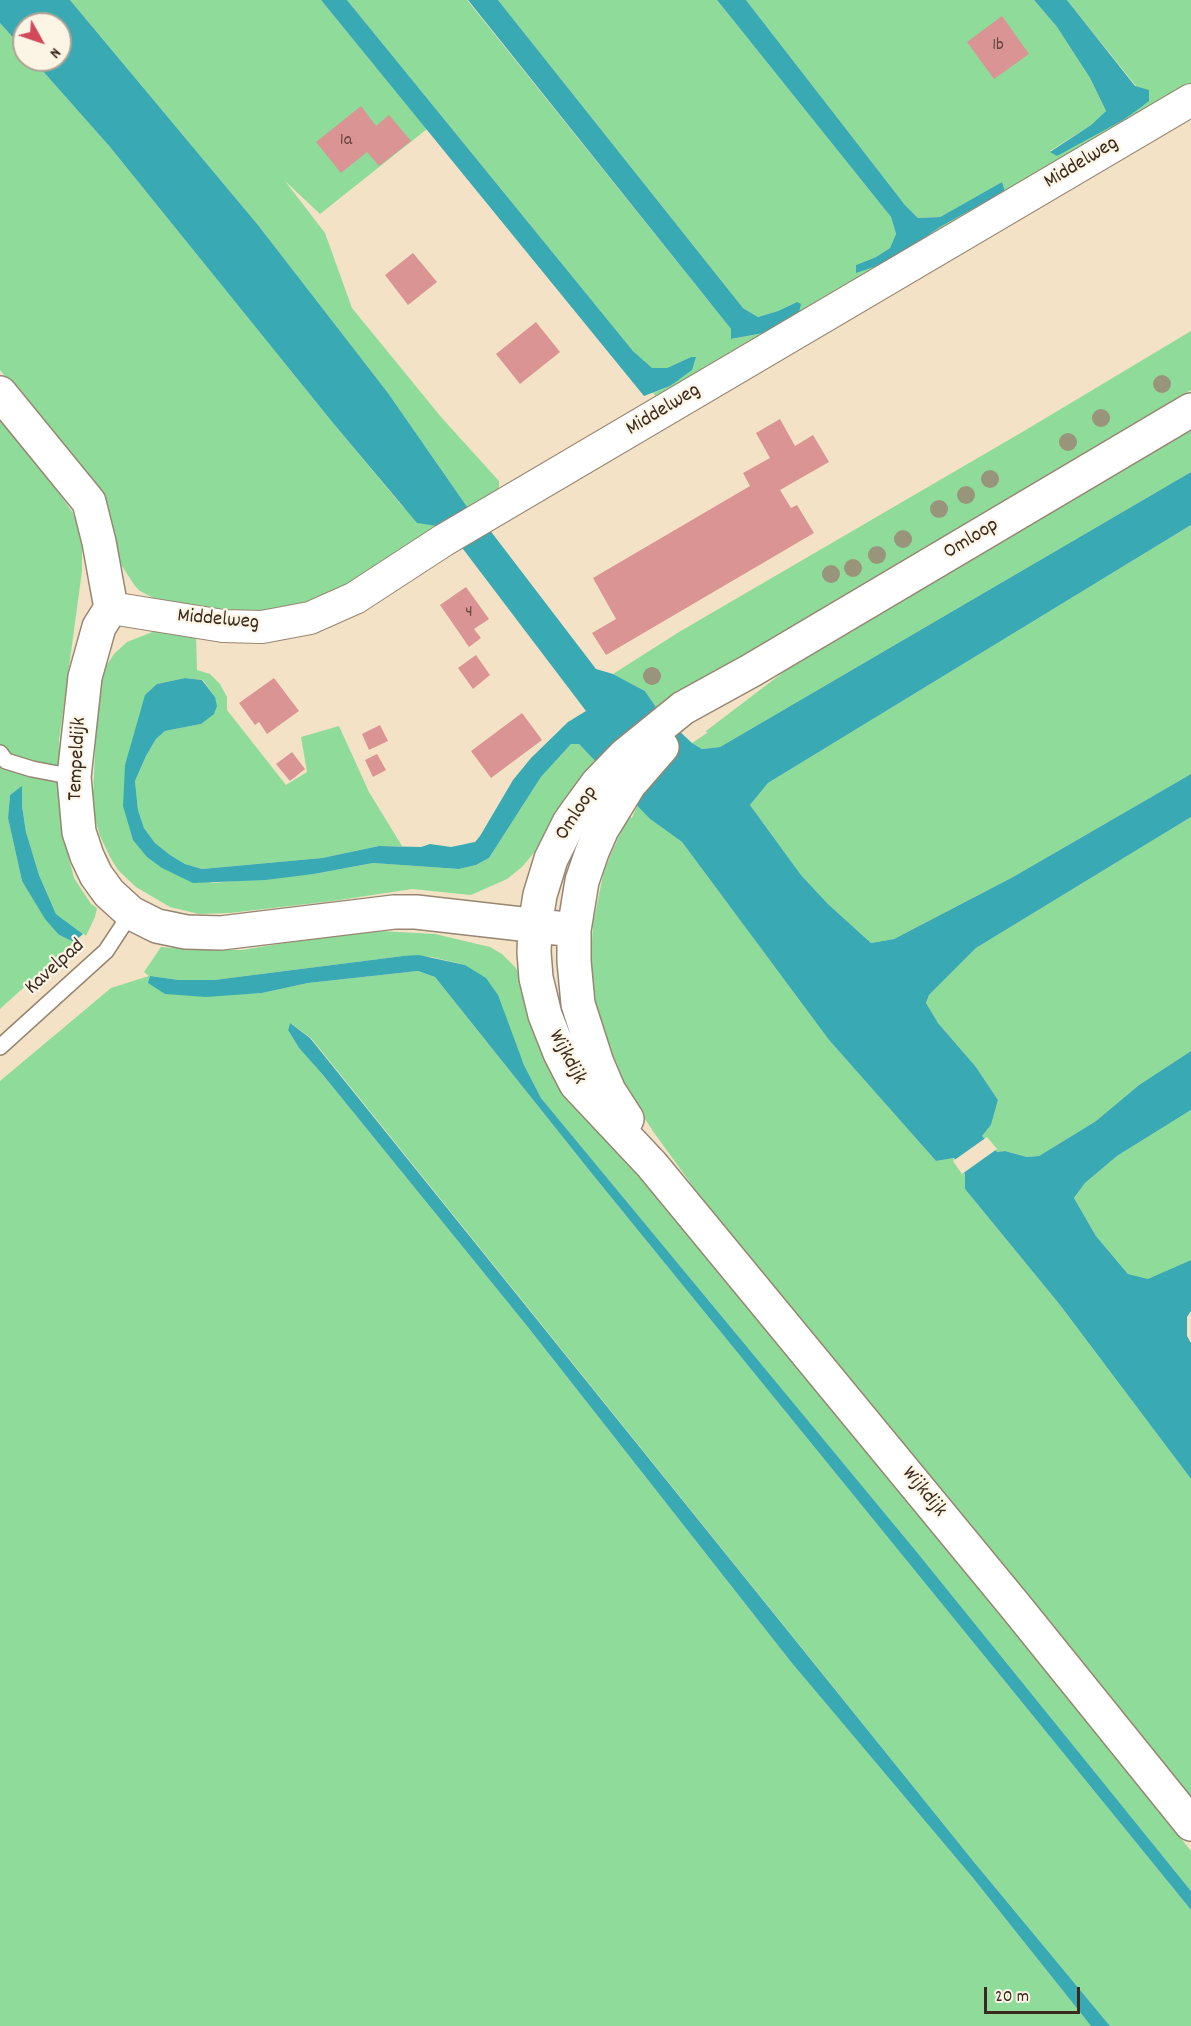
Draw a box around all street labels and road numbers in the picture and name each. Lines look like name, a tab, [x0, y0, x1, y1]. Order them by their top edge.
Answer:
street label: Middelweg	[1040, 132, 1124, 196]
street label: Middelweg	[622, 379, 706, 443]
street label: Omloop	[940, 514, 1004, 566]
street label: Middelweg	[176, 605, 260, 637]
street label: Tempeldijk	[64, 717, 94, 801]
street label: Omloop	[551, 782, 605, 846]
street label: Kavelpad	[21, 935, 91, 1001]
street label: Wijkdijk	[541, 1027, 591, 1089]
street label: Wijkdijk	[895, 1463, 951, 1523]

